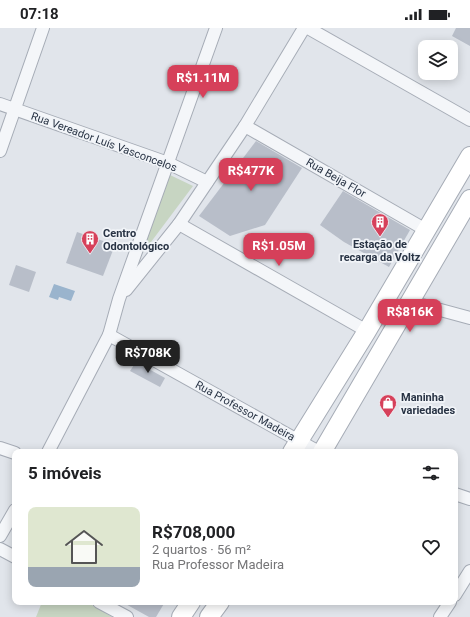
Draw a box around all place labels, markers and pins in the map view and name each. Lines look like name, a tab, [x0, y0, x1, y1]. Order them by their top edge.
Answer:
pin: R$1.11M	[166, 65, 240, 99]
pin: R$477K	[218, 158, 284, 192]
building icon: Estação de recarga da Voltz	[370, 212, 390, 237]
place label: Centro Odontológico	[103, 227, 169, 253]
building icon: Centro Odontológico	[80, 229, 100, 254]
pin: R$1.05M	[242, 233, 316, 267]
place label: Estação de recarga da Voltz	[340, 238, 421, 264]
pin: R$816K	[377, 299, 443, 333]
pin: R$708K	[115, 340, 181, 374]
place label: Maninha variedades	[401, 391, 455, 417]
shop icon: Maninha variedades	[378, 393, 398, 418]

